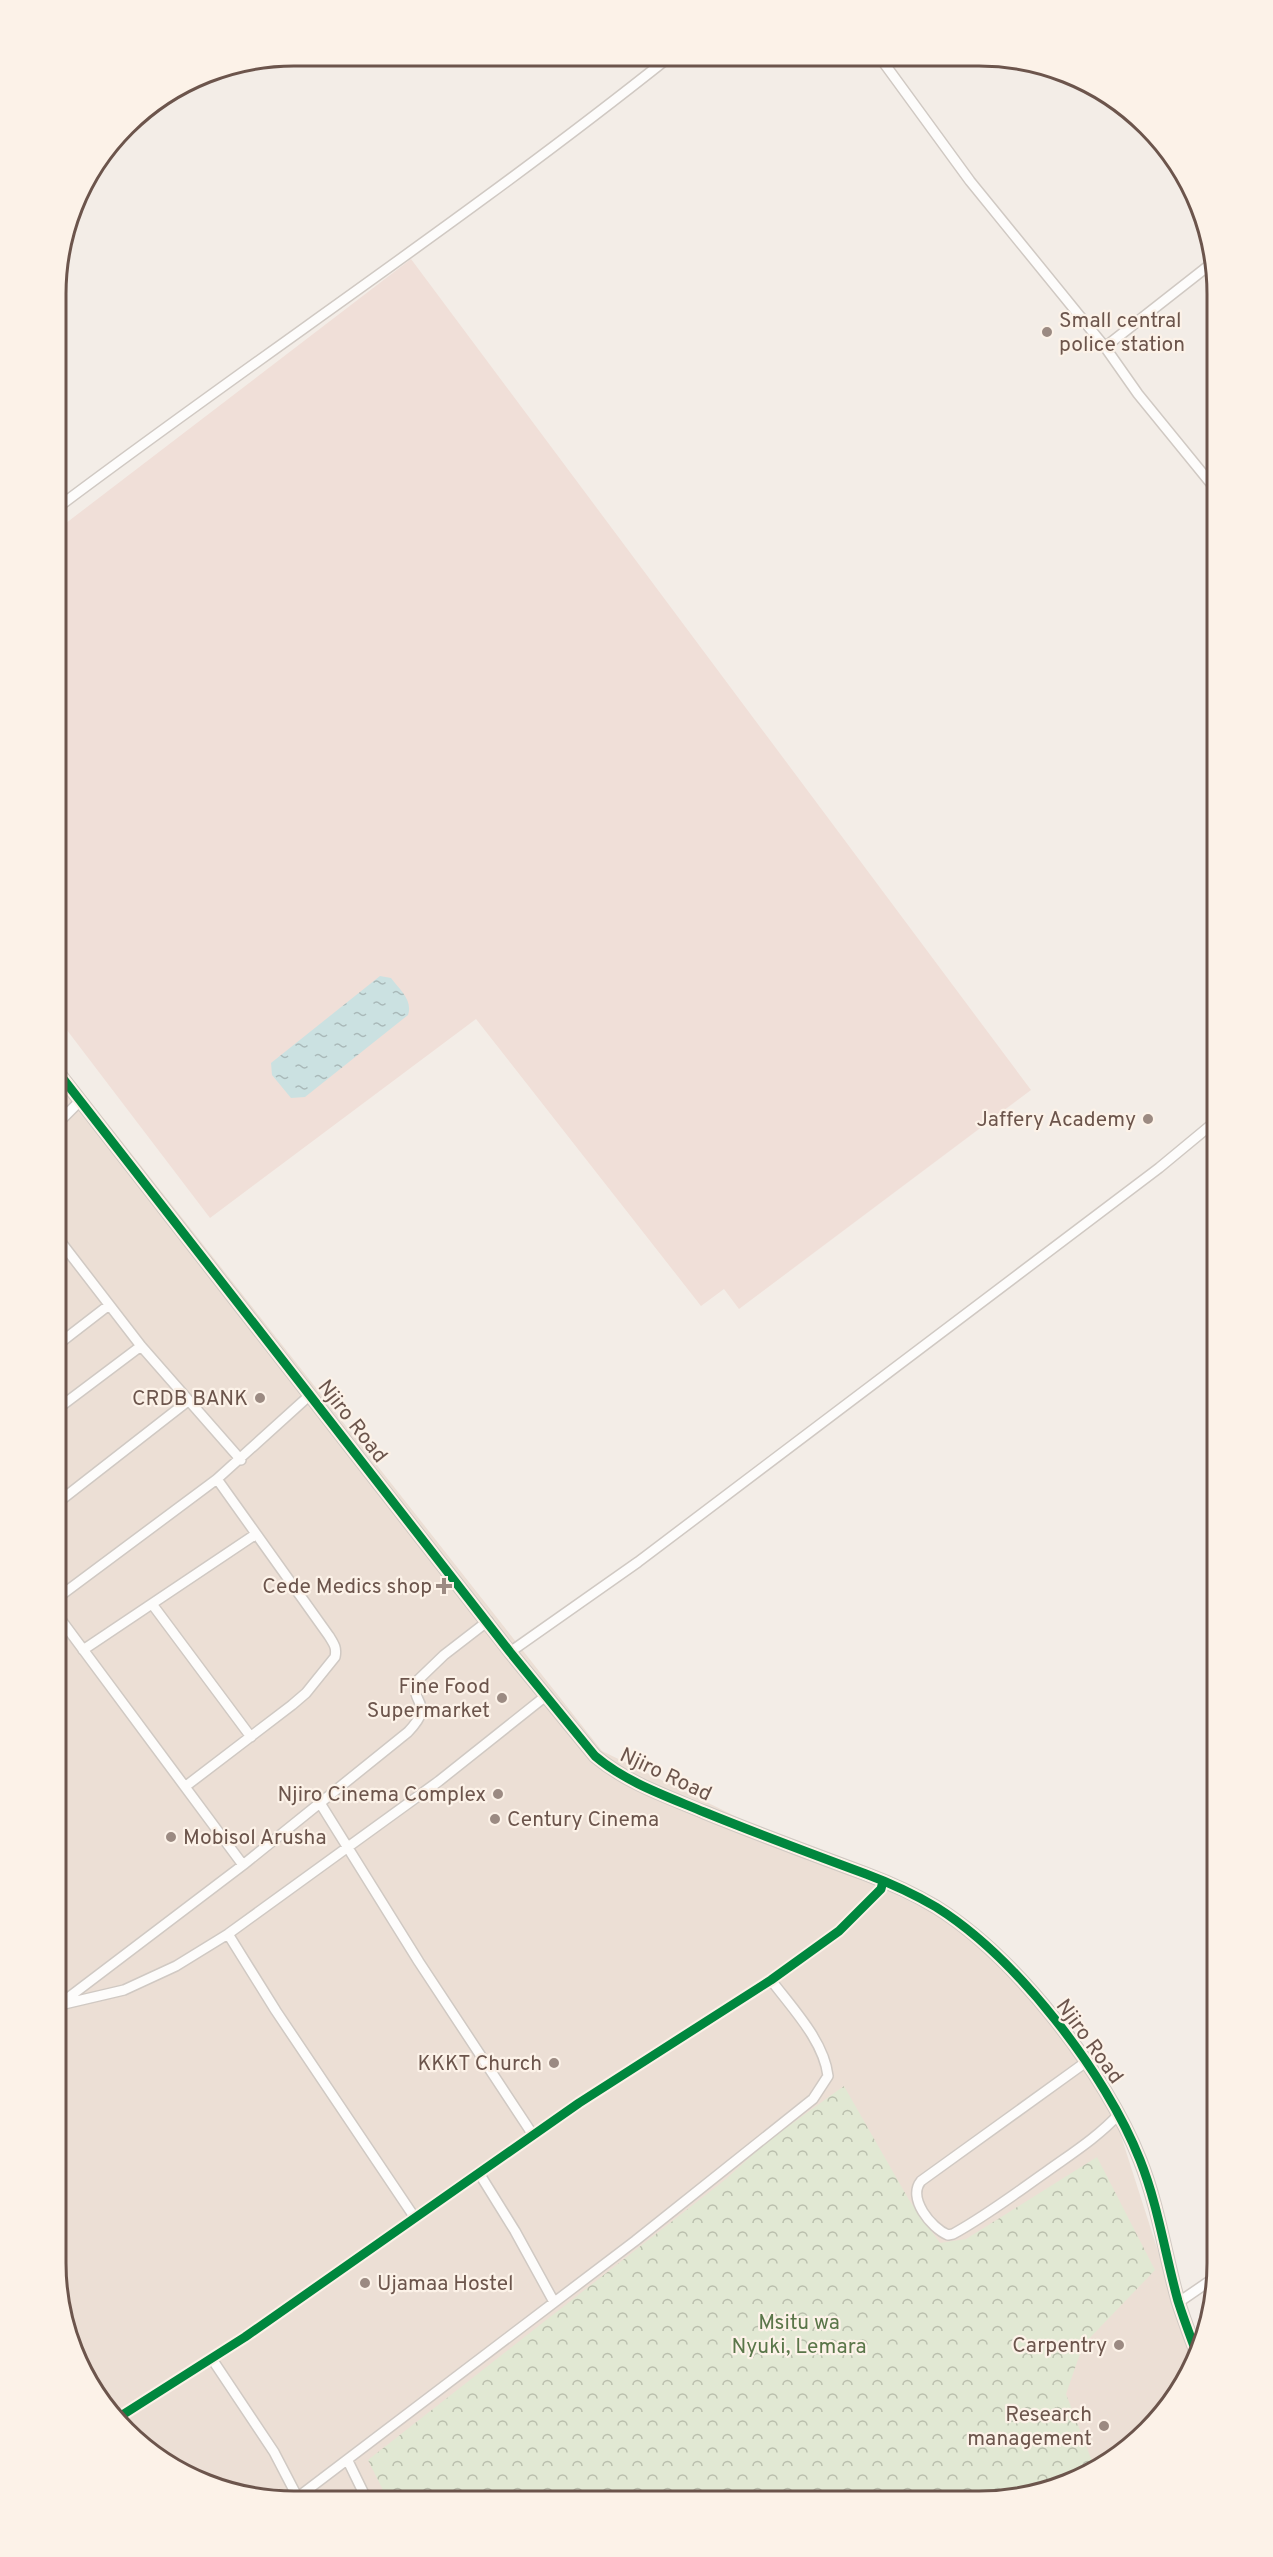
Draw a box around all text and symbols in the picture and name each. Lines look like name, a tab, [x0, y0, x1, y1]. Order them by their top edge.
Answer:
place label: Small central police station	[1059, 308, 1185, 359]
marker: Small central police station	[1040, 325, 1054, 339]
place label: Jaffery Academy	[976, 1107, 1136, 1134]
marker: Jaffery Academy	[1141, 1112, 1155, 1126]
street label: Njiro Road	[311, 1375, 393, 1469]
place label: CRDB BANK	[132, 1386, 248, 1413]
marker: CRDB BANK	[253, 1391, 267, 1405]
place label: Cede Medics shop	[262, 1574, 432, 1601]
marker: Cede Medics shop	[437, 1579, 451, 1593]
place label: Fine Food Supermarket	[367, 1674, 490, 1725]
marker: Fine Food Supermarket	[495, 1691, 509, 1705]
street label: Njiro Road	[615, 1742, 716, 1808]
place label: Njiro Cinema Complex	[277, 1782, 486, 1809]
marker: Njiro Cinema Complex	[491, 1787, 505, 1801]
place label: Century Cinema	[507, 1807, 659, 1834]
marker: Century Cinema	[488, 1812, 502, 1826]
place label: Mobisol Arusha	[183, 1825, 327, 1852]
marker: Mobisol Arusha	[164, 1830, 178, 1844]
street label: Njiro Road	[1049, 1994, 1129, 2090]
place label: KKKT Church	[417, 2051, 542, 2078]
marker: KKKT Church	[547, 2056, 561, 2070]
place label: Ujamaa Hostel	[377, 2271, 514, 2298]
marker: Ujamaa Hostel	[358, 2276, 372, 2290]
park label: Msitu wa Nyuki, Lemara	[731, 2310, 867, 2361]
place label: Carpentry	[1012, 2333, 1107, 2360]
marker: Carpentry	[1112, 2338, 1126, 2352]
place label: Research management	[967, 2402, 1092, 2453]
marker: Research management	[1097, 2419, 1111, 2433]

